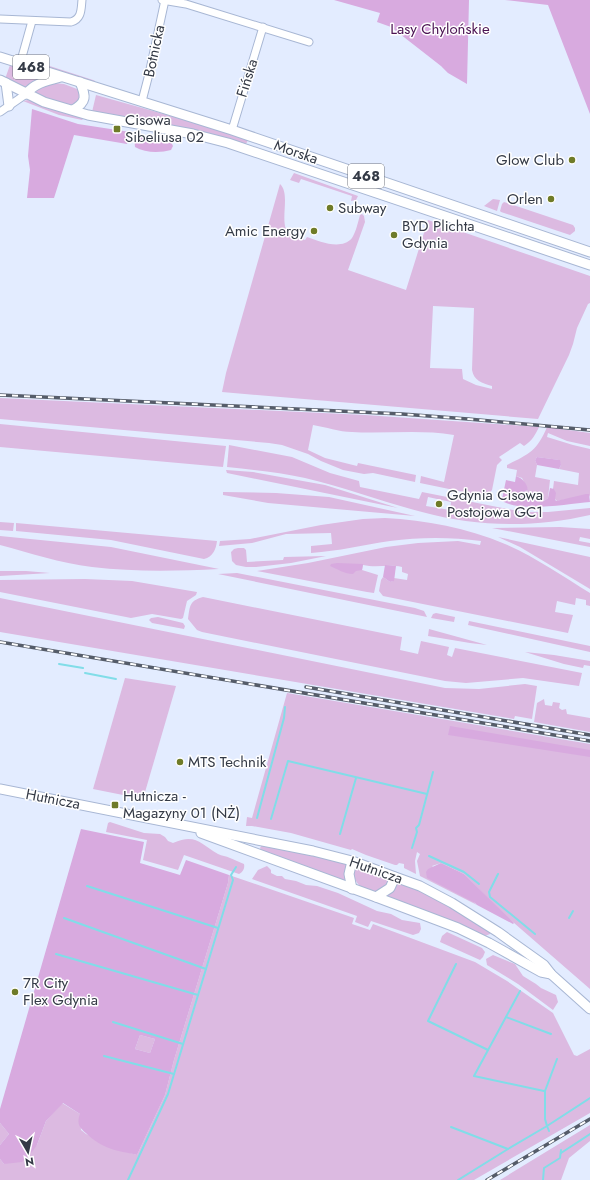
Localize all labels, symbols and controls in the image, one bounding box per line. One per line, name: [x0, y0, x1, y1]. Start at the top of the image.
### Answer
park label: Lasy Chylońskie: [390, 18, 490, 40]
street label: Botnicka: [138, 23, 170, 79]
road number: 468: [13, 55, 49, 79]
street label: Fińska: [231, 56, 263, 100]
place label: Cisowa Sibeliusa 02: [125, 109, 204, 148]
marker: Cisowa Sibeliusa 02: [112, 124, 122, 134]
street label: Morska: [271, 134, 321, 170]
place label: Glow Club: [496, 149, 564, 171]
marker: Glow Club: [567, 155, 577, 165]
road number: 468: [348, 164, 384, 188]
place label: Orlen: [507, 188, 543, 210]
marker: Orlen: [546, 194, 556, 204]
place label: Subway: [338, 197, 387, 219]
marker: Subway: [325, 203, 335, 213]
place label: BYD Plichta Gdynia: [402, 215, 474, 254]
place label: Amic Energy: [225, 220, 306, 242]
marker: Amic Energy: [309, 226, 319, 236]
marker: BYD Plichta Gdynia: [389, 230, 399, 240]
place label: Gdynia Cisowa Postojowa GC1: [447, 484, 543, 523]
marker: Gdynia Cisowa Postojowa GC1: [434, 499, 444, 509]
place label: MTS Technik: [188, 751, 267, 773]
marker: MTS Technik: [175, 757, 185, 767]
street label: Hutnicza: [24, 783, 82, 815]
place label: Hutnicza - Magazyny 01 (NŻ): [123, 785, 240, 824]
marker: Hutnicza - Magazyny 01 (NŻ): [110, 800, 120, 810]
street label: Hutnicza: [346, 851, 406, 889]
place label: 7R City Flex Gdynia: [23, 972, 98, 1011]
marker: 7R City Flex Gdynia: [10, 987, 20, 997]
north arrow: [8, 1132, 48, 1172]
text: N: [24, 1153, 35, 1170]

